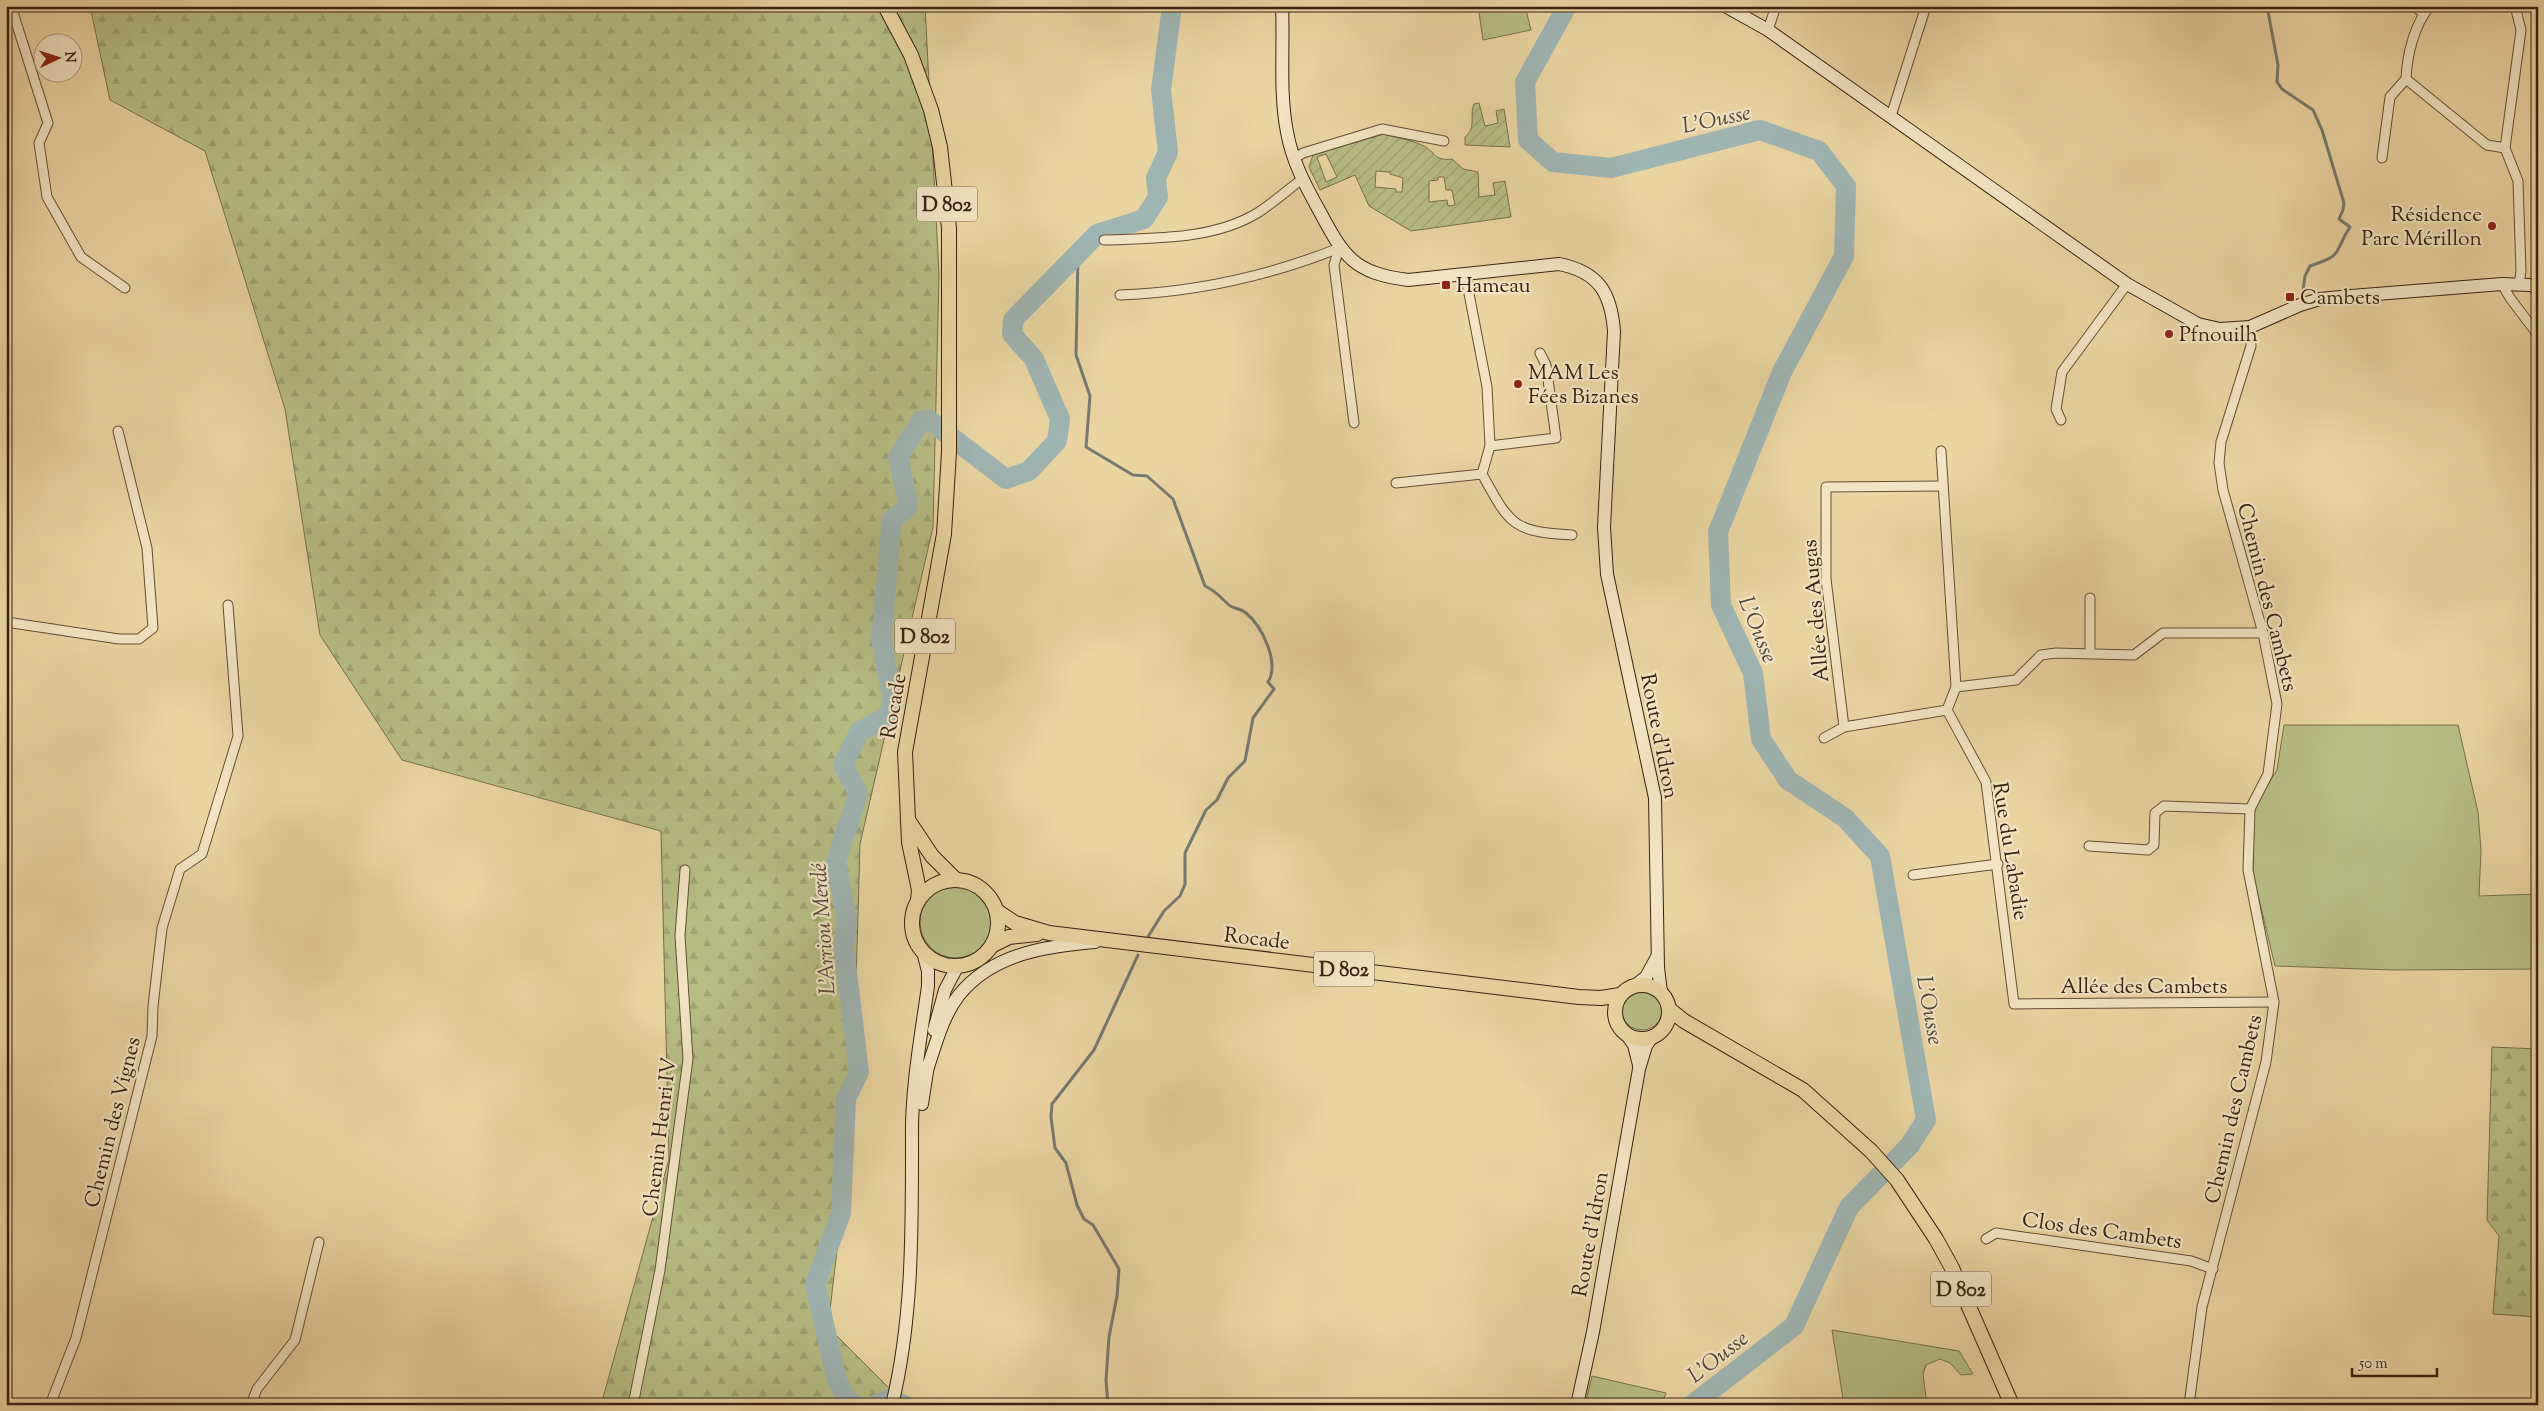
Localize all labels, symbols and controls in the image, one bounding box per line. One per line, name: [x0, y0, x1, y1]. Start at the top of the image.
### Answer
north arrow: [32, 32, 82, 82]
text: N: [59, 51, 79, 64]
water label: L'Ousse: [1679, 98, 1754, 144]
road number: D 802: [917, 186, 977, 222]
place label: Résidence Parc Mérillon: [2361, 201, 2482, 255]
marker: Résidence Parc Mérillon: [2486, 220, 2498, 232]
place label: Hameau: [1456, 272, 1531, 302]
marker: Hameau: [1440, 279, 1452, 291]
place label: Cambets: [2300, 284, 2380, 314]
marker: Cambets: [2284, 291, 2296, 303]
place label: Pfnouilh: [2179, 321, 2258, 351]
marker: Pfnouilh: [2163, 328, 2175, 340]
place label: MAM Les Fées Bizanes: [1528, 359, 1639, 413]
marker: MAM Les Fées Bizanes: [1512, 378, 1524, 390]
street label: Chemin des Cambets: [2228, 500, 2304, 695]
street label: Allée des Augas: [1796, 538, 1838, 684]
water label: L'Ousse: [1728, 592, 1784, 669]
road number: D 802: [895, 618, 955, 654]
street label: Rocade: [874, 671, 915, 742]
street label: Route d'Idron: [1631, 671, 1685, 802]
street label: Rue du Labadie: [1983, 780, 2035, 923]
water label: L'Arriou Merdé: [804, 861, 846, 996]
street label: Rocade: [1222, 921, 1291, 959]
road number: D 802: [1314, 952, 1374, 986]
water label: L'Ousse: [1906, 973, 1950, 1048]
street label: Allée des Cambets: [2061, 973, 2227, 1003]
street label: Chemin des Cambets: [2199, 1012, 2271, 1207]
street label: Chemin des Vignes: [78, 1034, 150, 1211]
street label: Chemin Henri IV: [636, 1056, 686, 1218]
street label: Route d'Idron: [1566, 1169, 1618, 1299]
street label: Clos des Cambets: [2020, 1206, 2184, 1258]
road number: D 802: [1931, 1272, 1991, 1306]
water label: L'Ousse: [1682, 1324, 1756, 1392]
scale bar: [2352, 1346, 2436, 1378]
text: 50 m: [2358, 1354, 2388, 1375]

